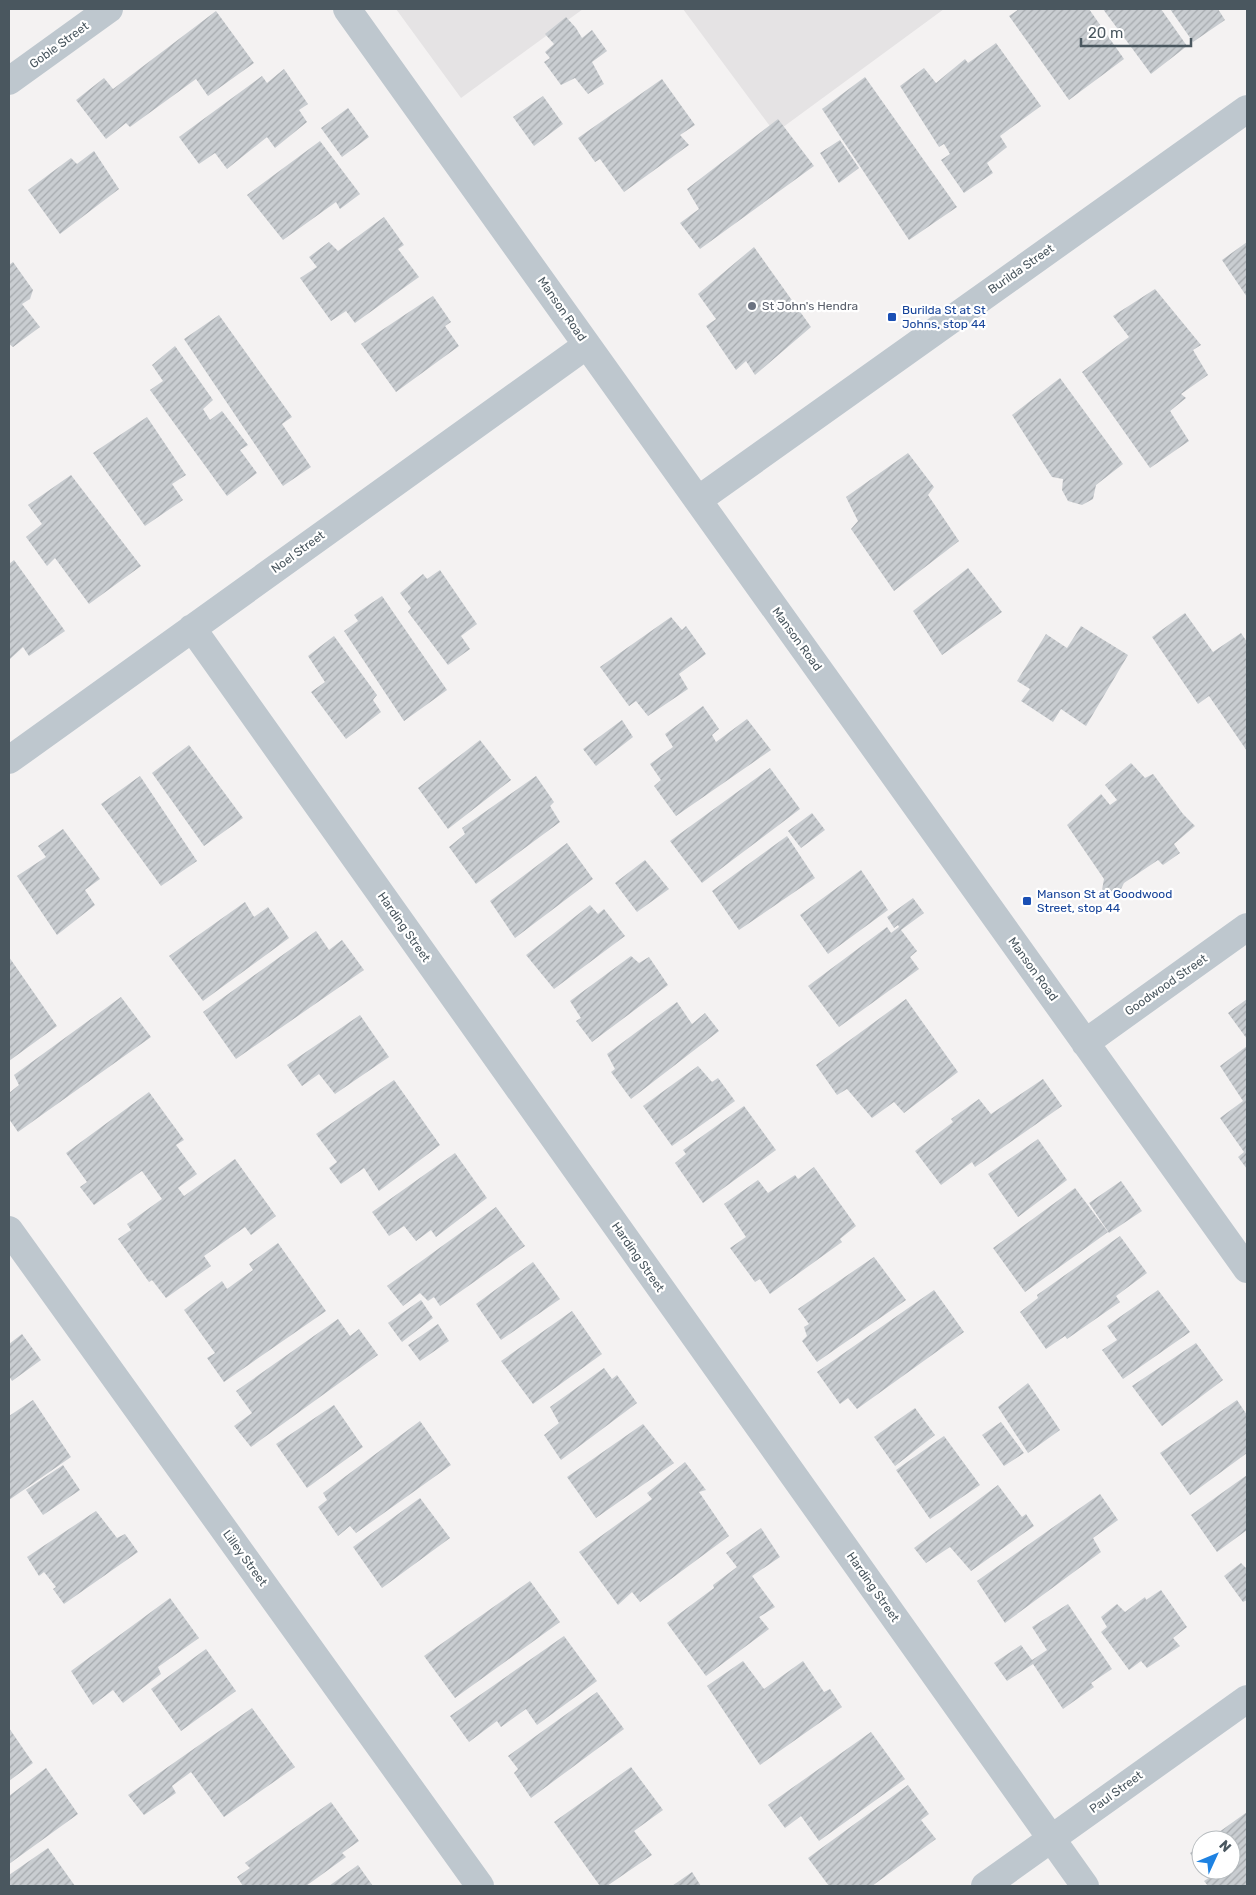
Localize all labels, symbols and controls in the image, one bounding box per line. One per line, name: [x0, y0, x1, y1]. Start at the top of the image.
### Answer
scale bar: [1081, 15, 1191, 47]
street label: Goble Street: [27, 19, 91, 71]
text: 20 m: [1088, 24, 1123, 42]
street label: Burilda Street: [985, 241, 1057, 297]
street label: Manson Road: [535, 274, 589, 344]
place label: St John's Hendra: [762, 299, 858, 313]
marker: St John's Hendra: [746, 300, 758, 312]
place label: Burilda St at St Johns, stop 44: [902, 303, 986, 331]
marker: Burilda St at St Johns, stop 44: [886, 311, 898, 323]
street label: Noel Street: [269, 528, 328, 576]
street label: Manson Road: [769, 605, 825, 673]
place label: Manson St at Goodwood Street, stop 44: [1037, 887, 1172, 915]
street label: Harding Street: [375, 890, 433, 965]
marker: Manson St at Goodwood Street, stop 44: [1021, 895, 1033, 907]
street label: Manson Road: [1005, 935, 1061, 1003]
street label: Goodwood Street: [1122, 951, 1210, 1019]
street label: Harding Street: [609, 1220, 667, 1295]
street label: Lilley Street: [220, 1527, 270, 1589]
street label: Harding Street: [844, 1550, 902, 1625]
street label: Paul Street: [1087, 1768, 1145, 1816]
north arrow: [1191, 1830, 1241, 1880]
text: N: [1215, 1837, 1235, 1856]

